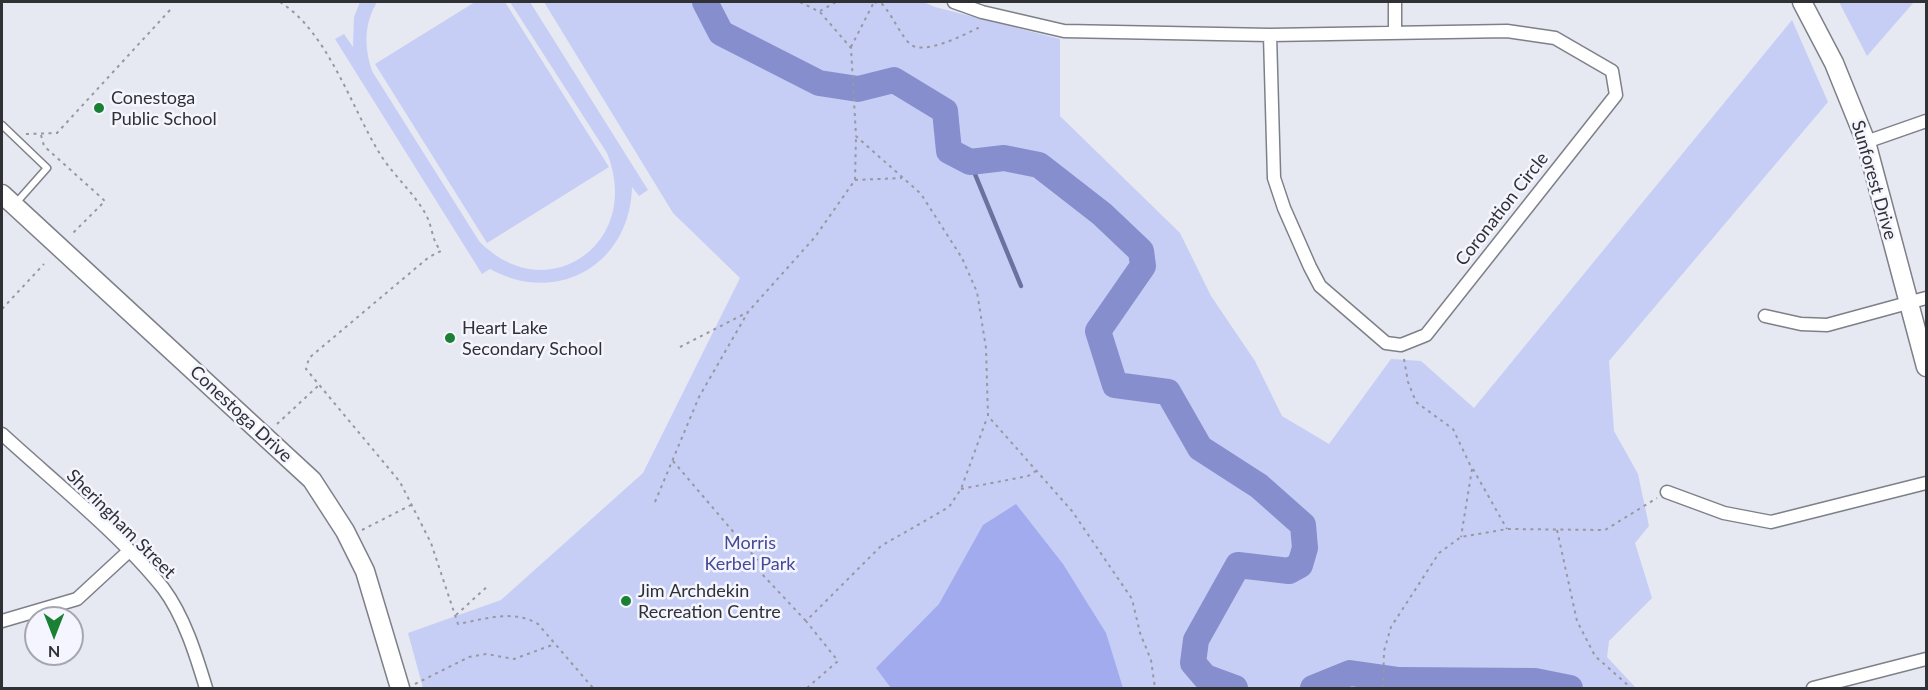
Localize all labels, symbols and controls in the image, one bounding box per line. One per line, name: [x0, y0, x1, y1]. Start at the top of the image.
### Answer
place label: Conestoga Public School: [111, 87, 217, 130]
marker: Conestoga Public School: [92, 101, 106, 115]
street label: Sunforest Drive: [1847, 118, 1901, 242]
street label: Coronation Circle: [1451, 148, 1553, 270]
place label: Heart Lake Secondary School: [462, 317, 602, 360]
marker: Heart Lake Secondary School: [443, 331, 457, 345]
street label: Conestoga Drive: [185, 361, 297, 467]
street label: Sheringham Street: [62, 465, 180, 583]
park label: Morris Kerbel Park: [705, 532, 795, 574]
place label: Jim Archdekin Recreation Centre: [638, 580, 781, 622]
marker: Jim Archdekin Recreation Centre: [619, 594, 633, 608]
north arrow: [24, 606, 84, 666]
text: N: [48, 643, 60, 662]

